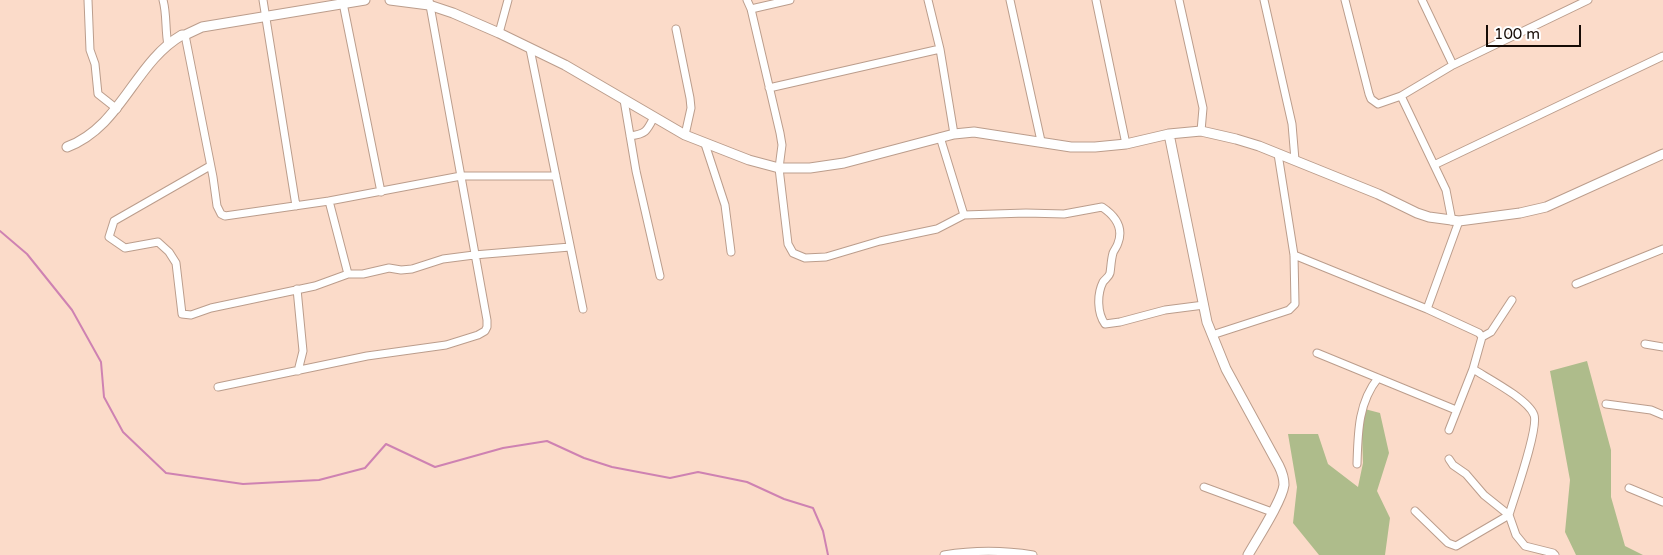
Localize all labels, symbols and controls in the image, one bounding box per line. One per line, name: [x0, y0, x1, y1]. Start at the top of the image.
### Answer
scale bar: [1488, 15, 1583, 47]
text: 100 m: [1494, 25, 1540, 43]

